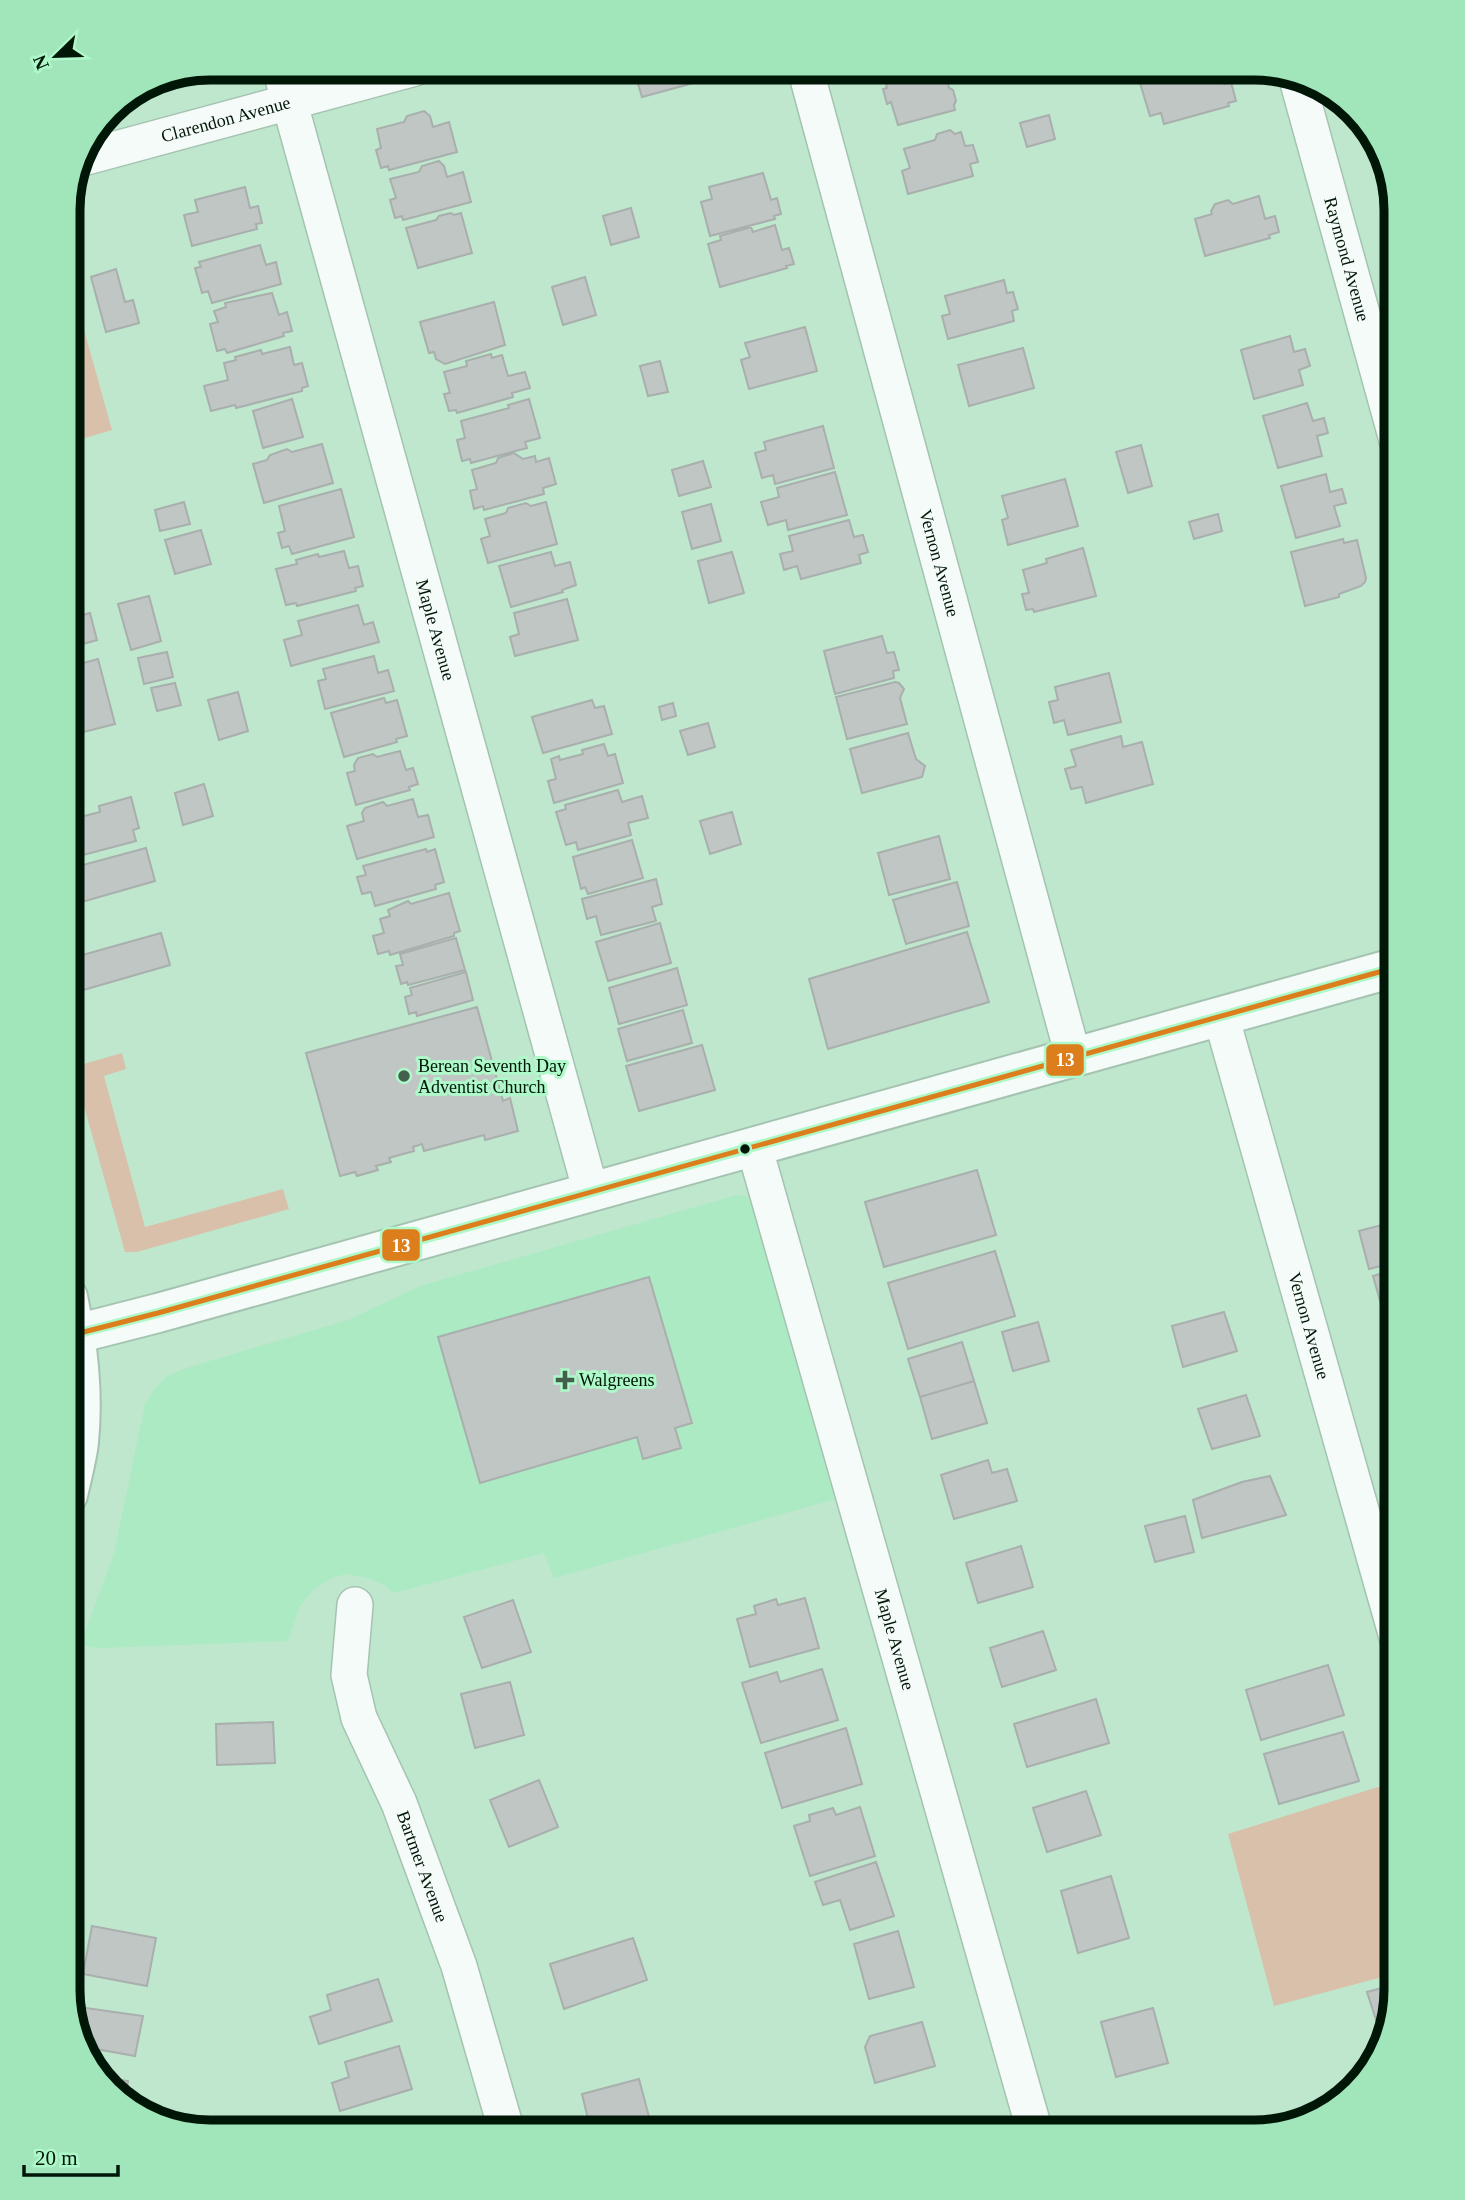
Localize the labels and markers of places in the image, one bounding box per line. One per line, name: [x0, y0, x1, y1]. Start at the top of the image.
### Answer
place label: Berean Seventh Day Adventist Church: [418, 1056, 566, 1097]
marker: Berean Seventh Day Adventist Church: [396, 1068, 412, 1084]
unlabelled marker: [738, 1142, 752, 1156]
place label: Walgreens: [579, 1370, 655, 1390]
marker: Walgreens: [557, 1372, 573, 1388]

